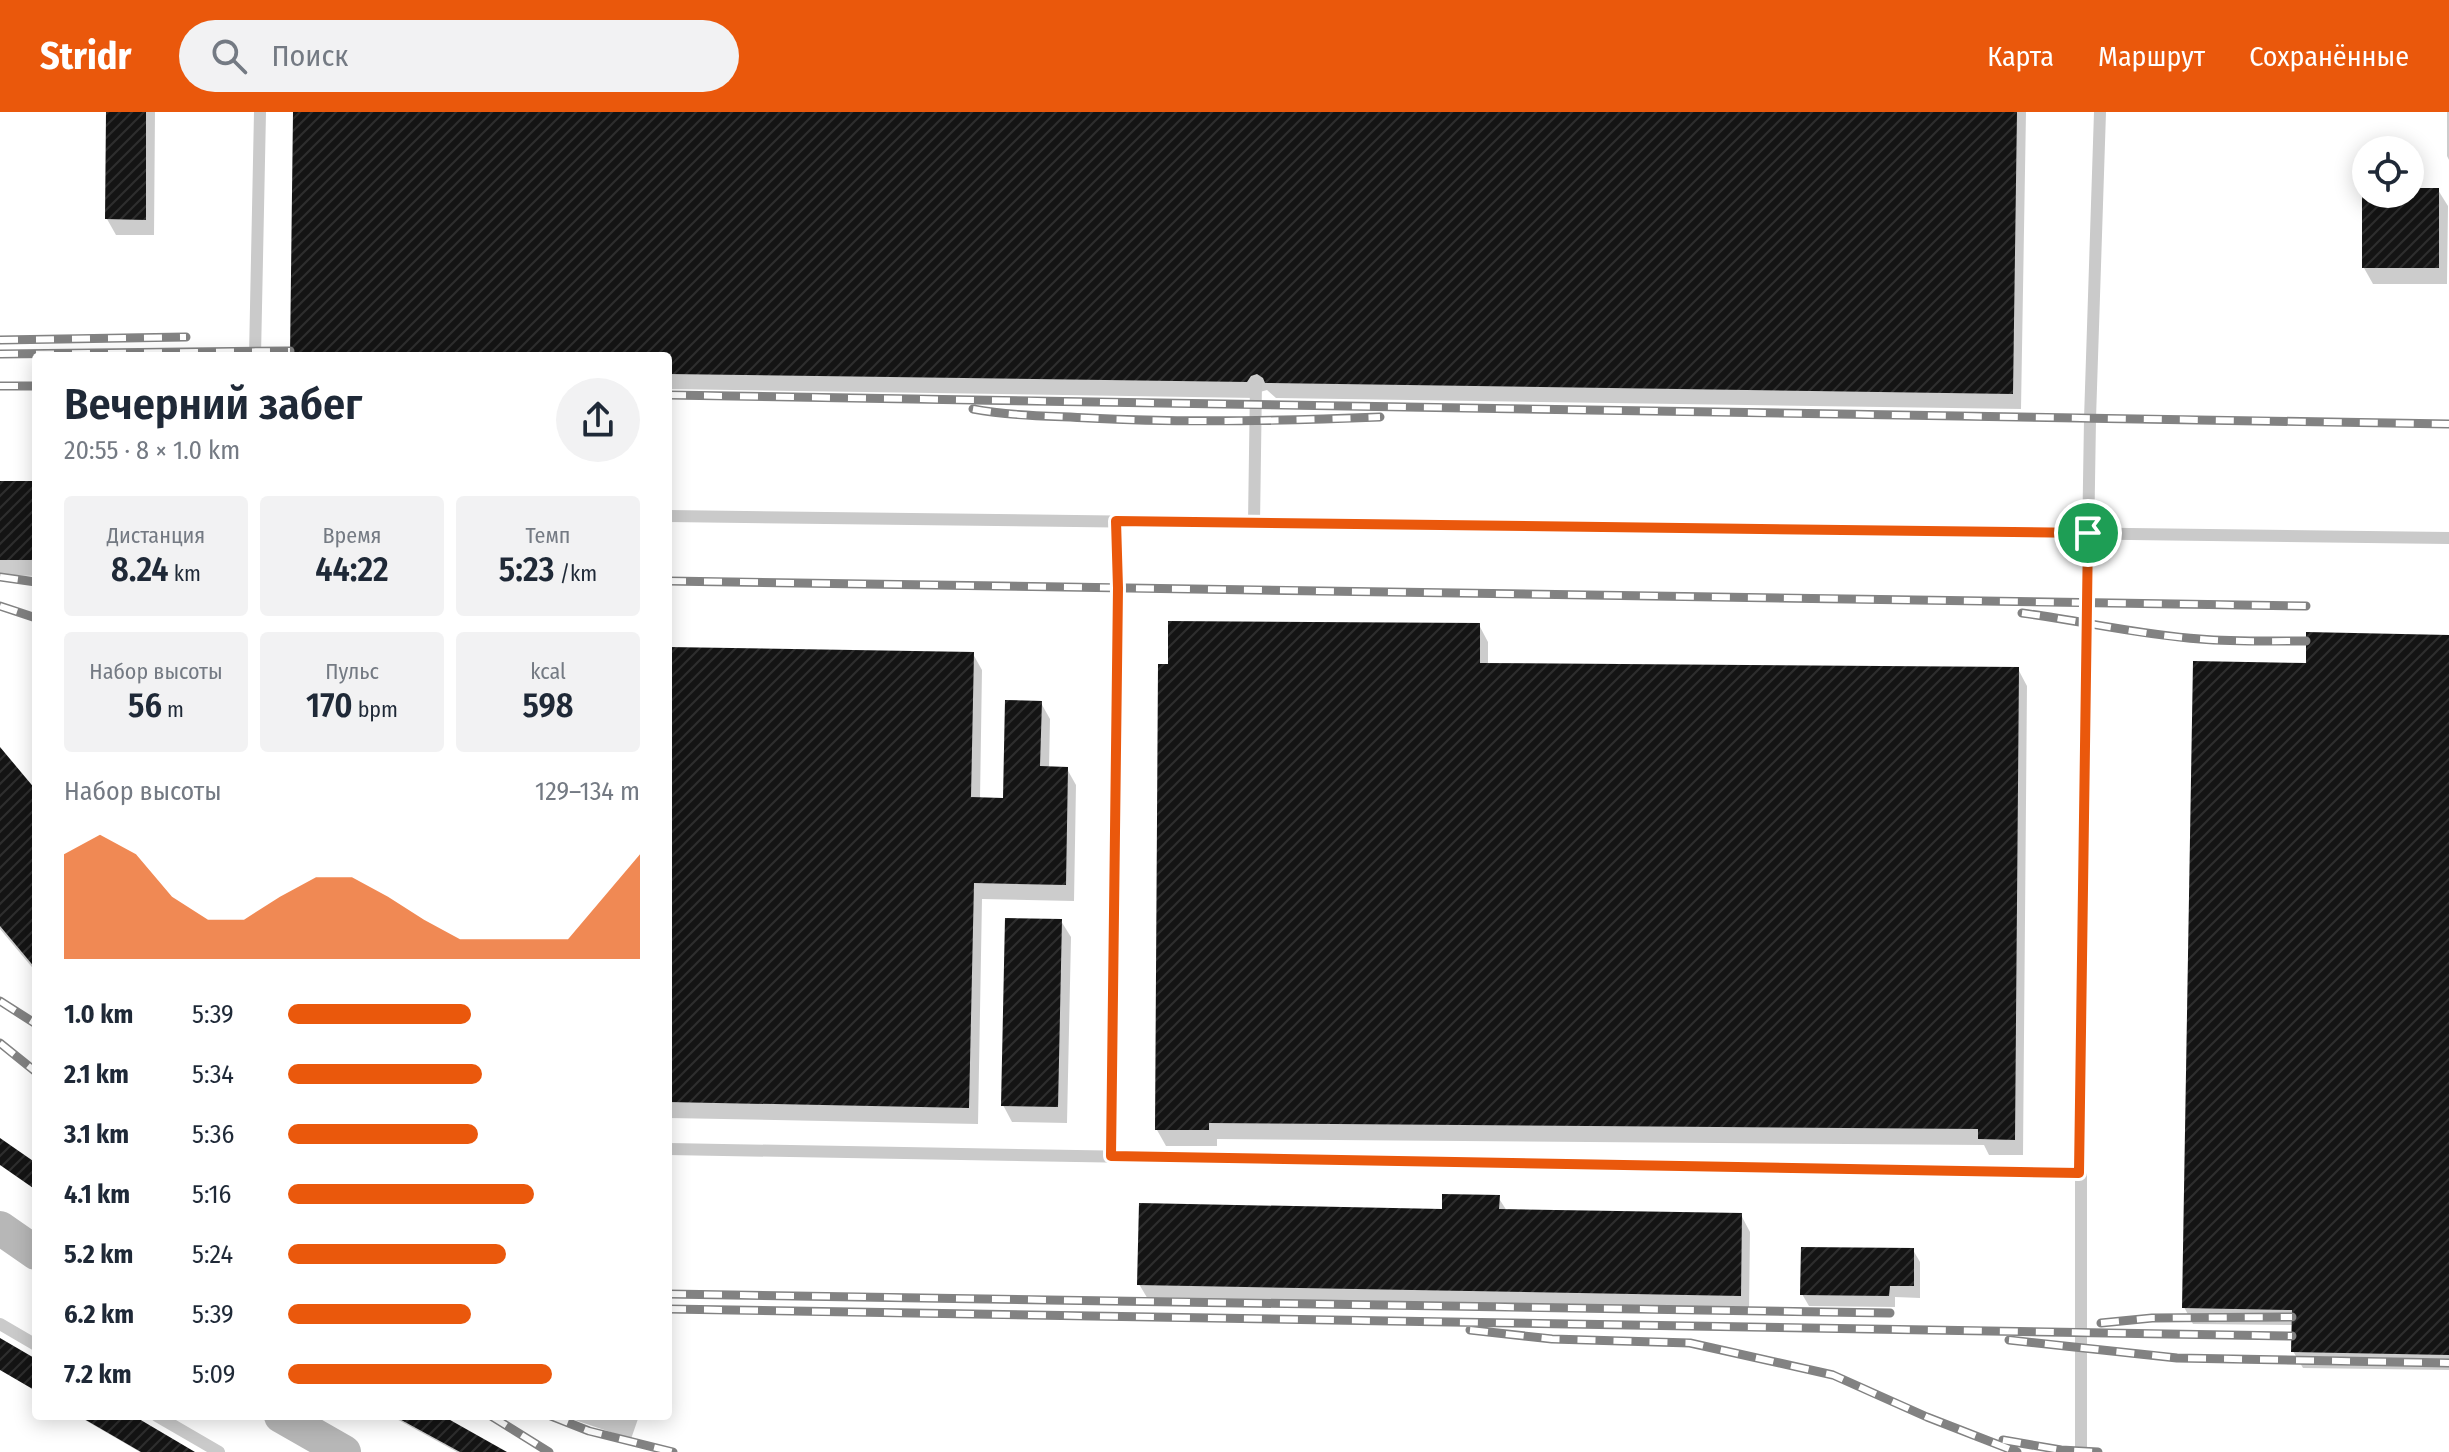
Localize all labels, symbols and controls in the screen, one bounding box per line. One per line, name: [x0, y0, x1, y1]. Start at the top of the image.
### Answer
search box: [179, 20, 739, 92]
text: Stridr: [40, 33, 131, 79]
icon: search: [207, 34, 251, 78]
text: Поиск: [271, 38, 348, 74]
text: Карта: [1987, 40, 2054, 73]
text: Маршрут: [2098, 40, 2205, 73]
text: Сохранённые: [2249, 40, 2409, 73]
map controls: [2352, 136, 2424, 208]
button: locate: [2352, 136, 2424, 208]
text: Вечерний забег: [64, 378, 362, 431]
button: share: [556, 378, 640, 462]
text: 20:55 · 8 × 1.0 km: [64, 435, 240, 466]
pin: [2054, 499, 2122, 567]
icon: arrive: [2066, 511, 2110, 555]
text: Дистанция: [107, 522, 205, 549]
text: Время: [323, 522, 381, 549]
text: Темп: [526, 522, 570, 549]
text: 8.24: [111, 549, 169, 590]
text: 44:22: [315, 549, 389, 590]
text: 5:23: [499, 549, 554, 590]
text: km: [169, 560, 201, 587]
text: /km: [554, 560, 597, 587]
text: Набор высоты: [89, 658, 223, 685]
text: Пульс: [325, 658, 379, 685]
text: kcal: [530, 658, 566, 685]
text: 56: [128, 685, 162, 726]
text: 170: [306, 685, 352, 726]
text: 598: [523, 685, 573, 726]
text: m: [162, 696, 184, 723]
text: bpm: [352, 696, 398, 723]
text: Набор высоты: [64, 776, 222, 807]
text: 129–134 m: [535, 776, 640, 807]
text: 1.0 km: [64, 999, 133, 1030]
text: 5:39: [192, 999, 234, 1030]
text: 2.1 km: [64, 1059, 129, 1090]
text: 5:34: [192, 1059, 234, 1090]
text: 3.1 km: [64, 1119, 129, 1150]
text: 5:36: [192, 1119, 234, 1150]
text: 4.1 km: [64, 1179, 130, 1210]
text: 5:16: [192, 1179, 231, 1210]
text: 5.2 km: [64, 1239, 133, 1270]
text: 5:24: [192, 1239, 233, 1270]
text: 6.2 km: [64, 1299, 134, 1330]
text: 5:39: [192, 1299, 234, 1330]
text: 7.2 km: [64, 1359, 132, 1390]
text: 5:09: [192, 1359, 235, 1390]

